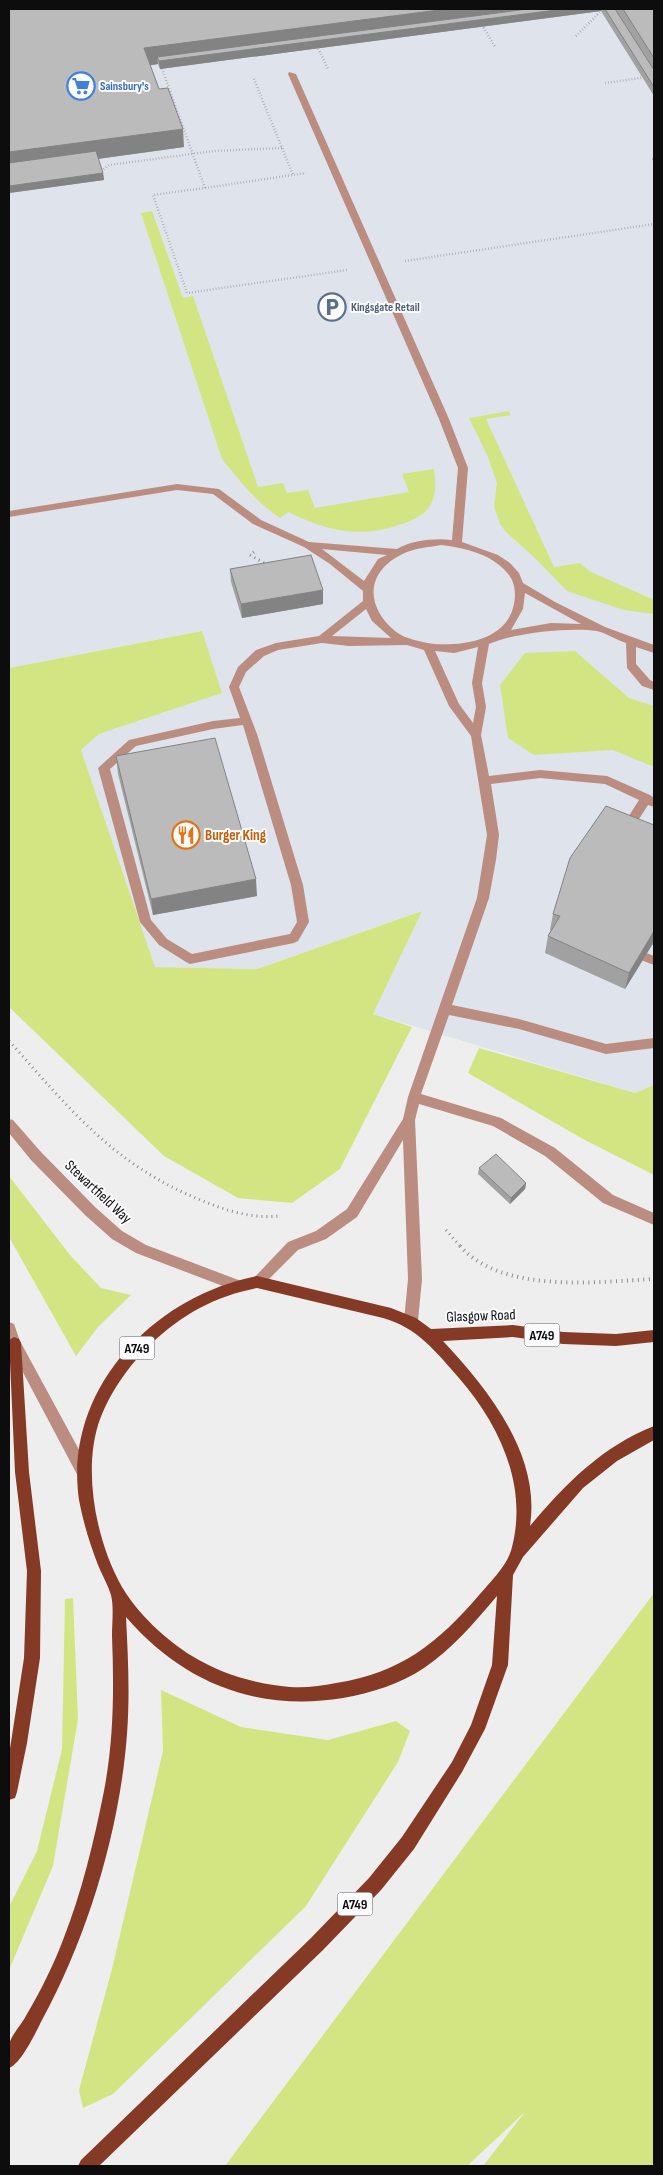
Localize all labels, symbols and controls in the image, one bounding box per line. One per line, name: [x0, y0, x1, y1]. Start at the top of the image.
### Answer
supermarket icon: Sainsbury's: [66, 71, 96, 101]
place label: Sainsbury's: [100, 79, 149, 94]
parking icon: Kingsgate Retail: [317, 292, 347, 322]
place label: Kingsgate Retail: [351, 300, 420, 315]
restaurant icon: Burger King: [171, 820, 201, 850]
place label: Burger King: [205, 826, 267, 845]
street label: Stewartfield Way: [61, 1156, 136, 1228]
street label: Glasgow Road: [446, 1305, 516, 1327]
road number: A749: [524, 1324, 560, 1346]
road number: A749: [120, 1336, 154, 1360]
road number: A749: [338, 1892, 372, 1916]

